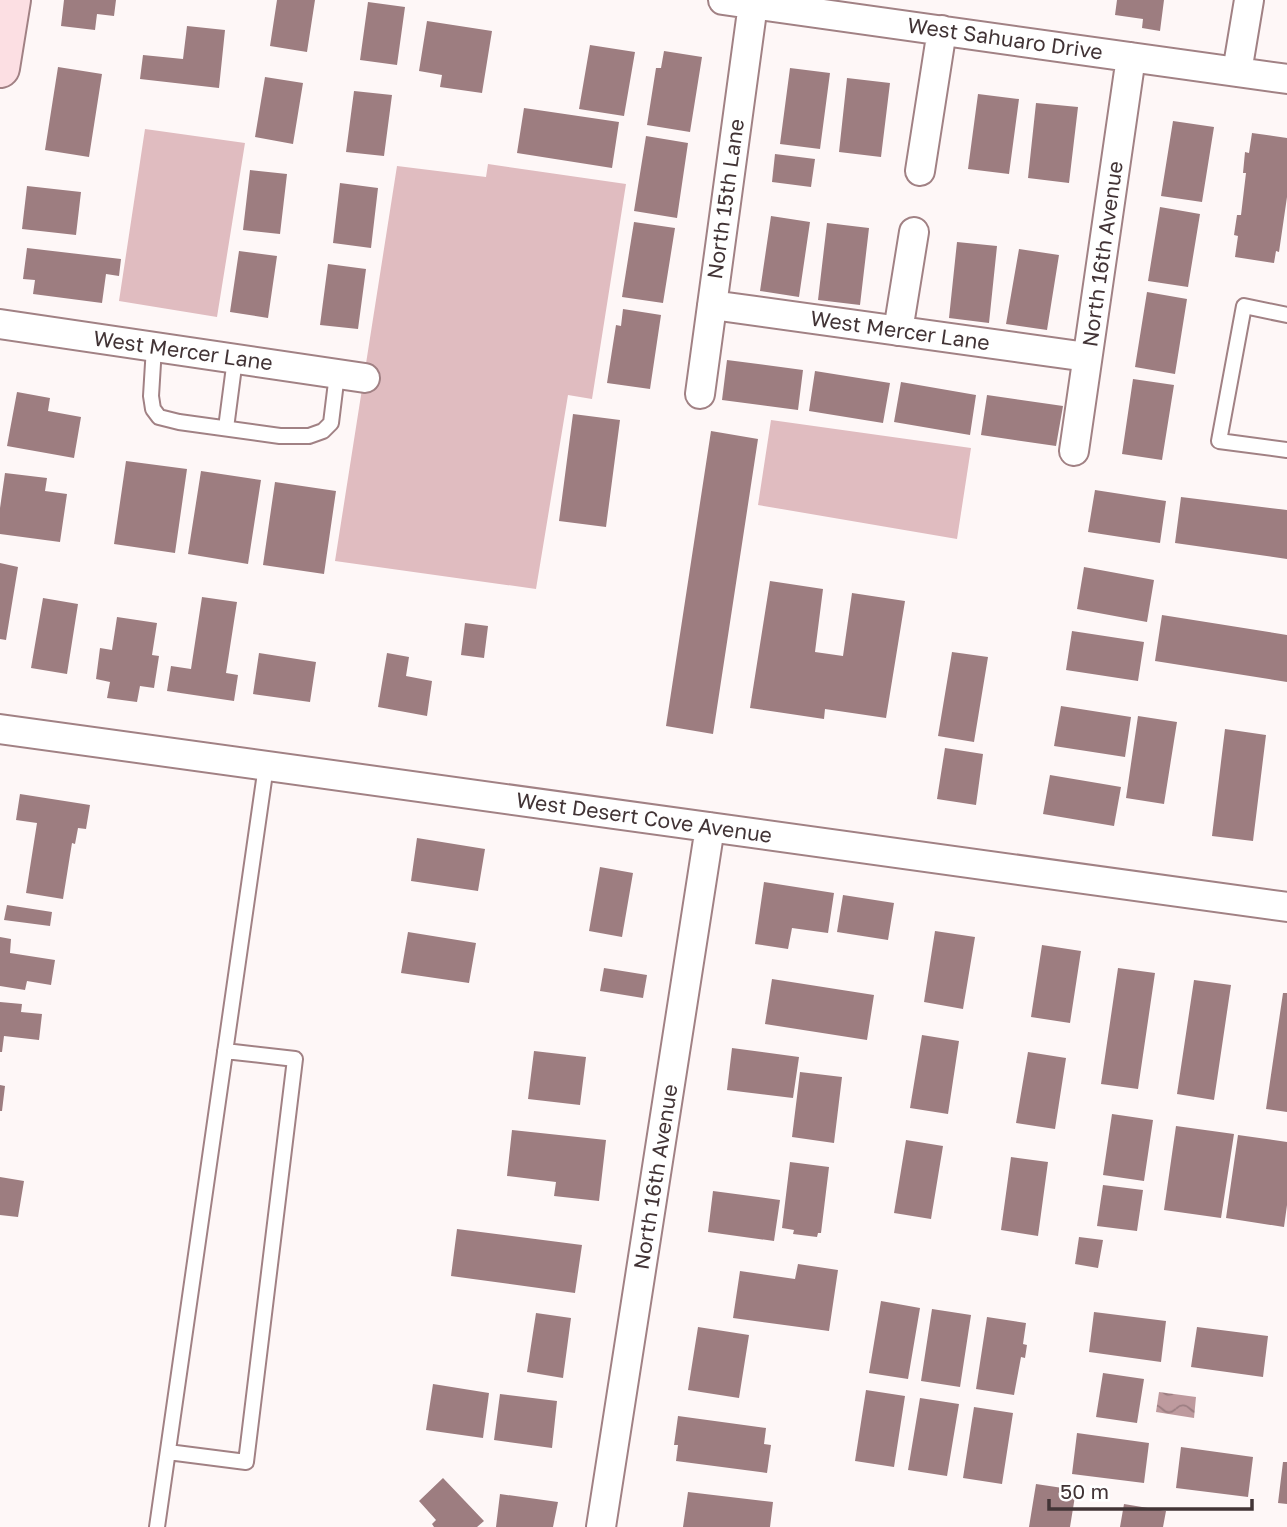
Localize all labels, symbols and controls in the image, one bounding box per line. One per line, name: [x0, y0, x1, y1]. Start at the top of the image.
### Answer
street label: West Sahuaro Drive: [906, 11, 1104, 65]
street label: North 15th Lane: [701, 117, 749, 281]
street label: North 16th Avenue: [1076, 159, 1128, 348]
street label: West Mercer Lane: [809, 305, 991, 355]
street label: West Mercer Lane: [92, 325, 274, 375]
street label: West Desert Cove Avenue: [515, 786, 774, 848]
street label: North 16th Avenue: [628, 1082, 683, 1271]
scale bar: [1049, 1468, 1252, 1512]
text: 50 m: [1060, 1478, 1109, 1504]

